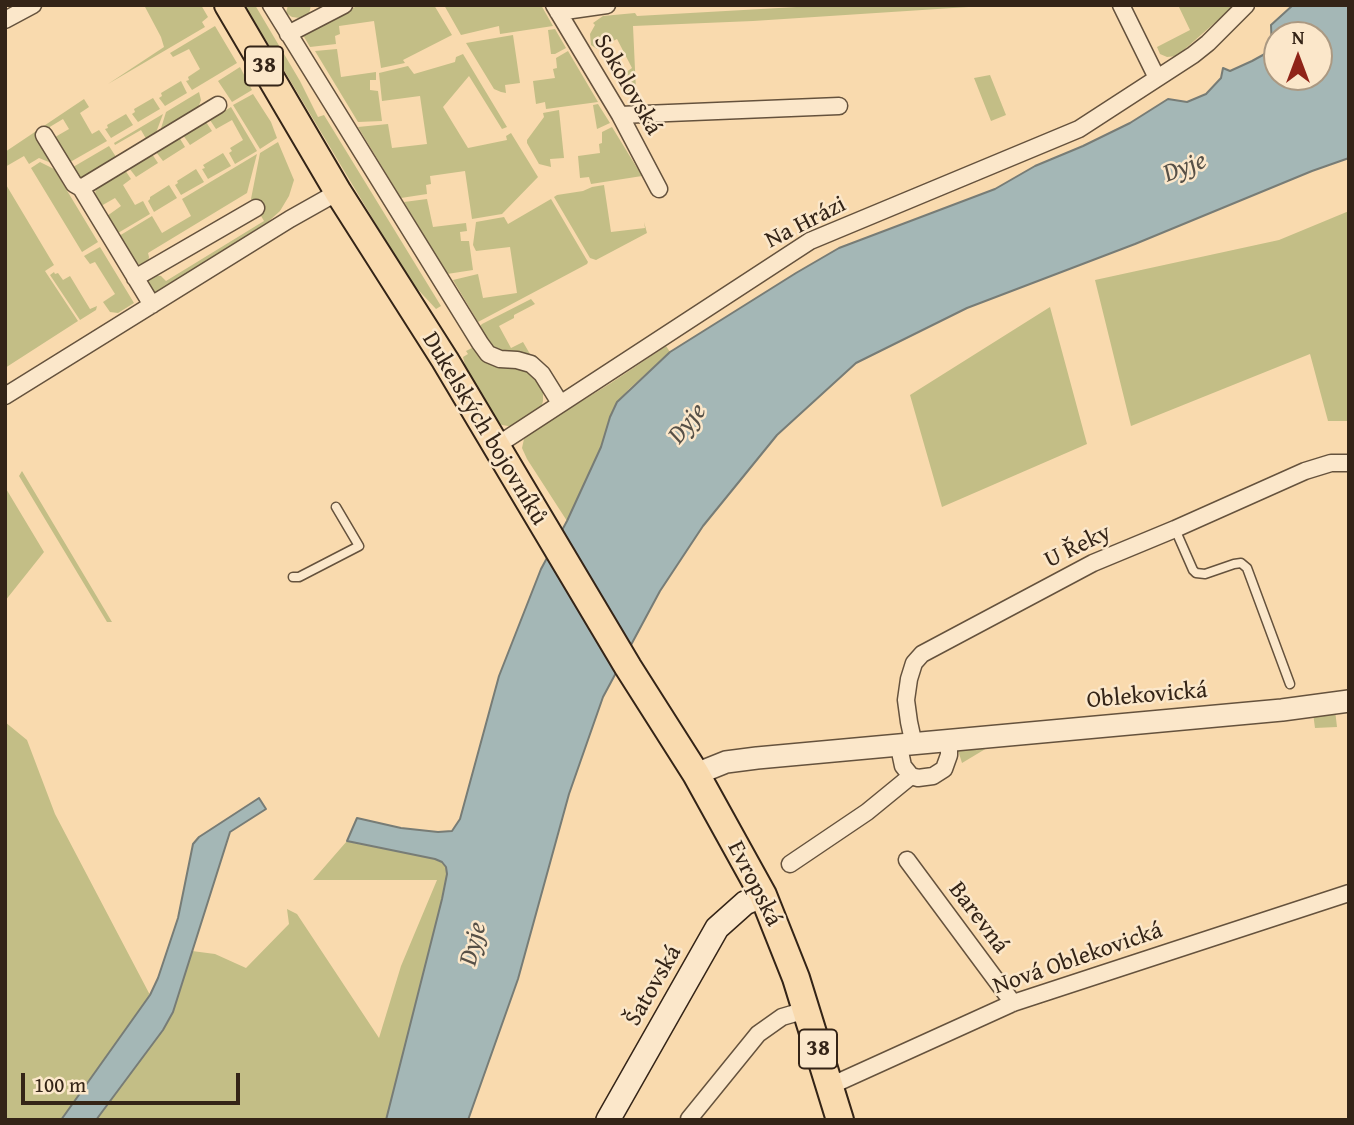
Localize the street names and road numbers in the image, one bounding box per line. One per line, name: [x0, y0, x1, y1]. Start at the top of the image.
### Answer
street label: Sokolovská: [587, 30, 667, 140]
road number: 38: [245, 46, 283, 86]
street label: Na Hrázi: [761, 190, 851, 256]
street label: Dukelských bojovníků: [415, 327, 553, 531]
street label: U Řeky: [1040, 519, 1116, 575]
street label: Oblekovická: [1085, 676, 1209, 716]
street label: Evropská: [720, 837, 788, 931]
street label: Barevná: [942, 876, 1014, 960]
street label: Nová Oblekovická: [990, 917, 1166, 1001]
street label: Šatovská: [619, 941, 689, 1031]
road number: 38: [799, 1030, 837, 1068]

